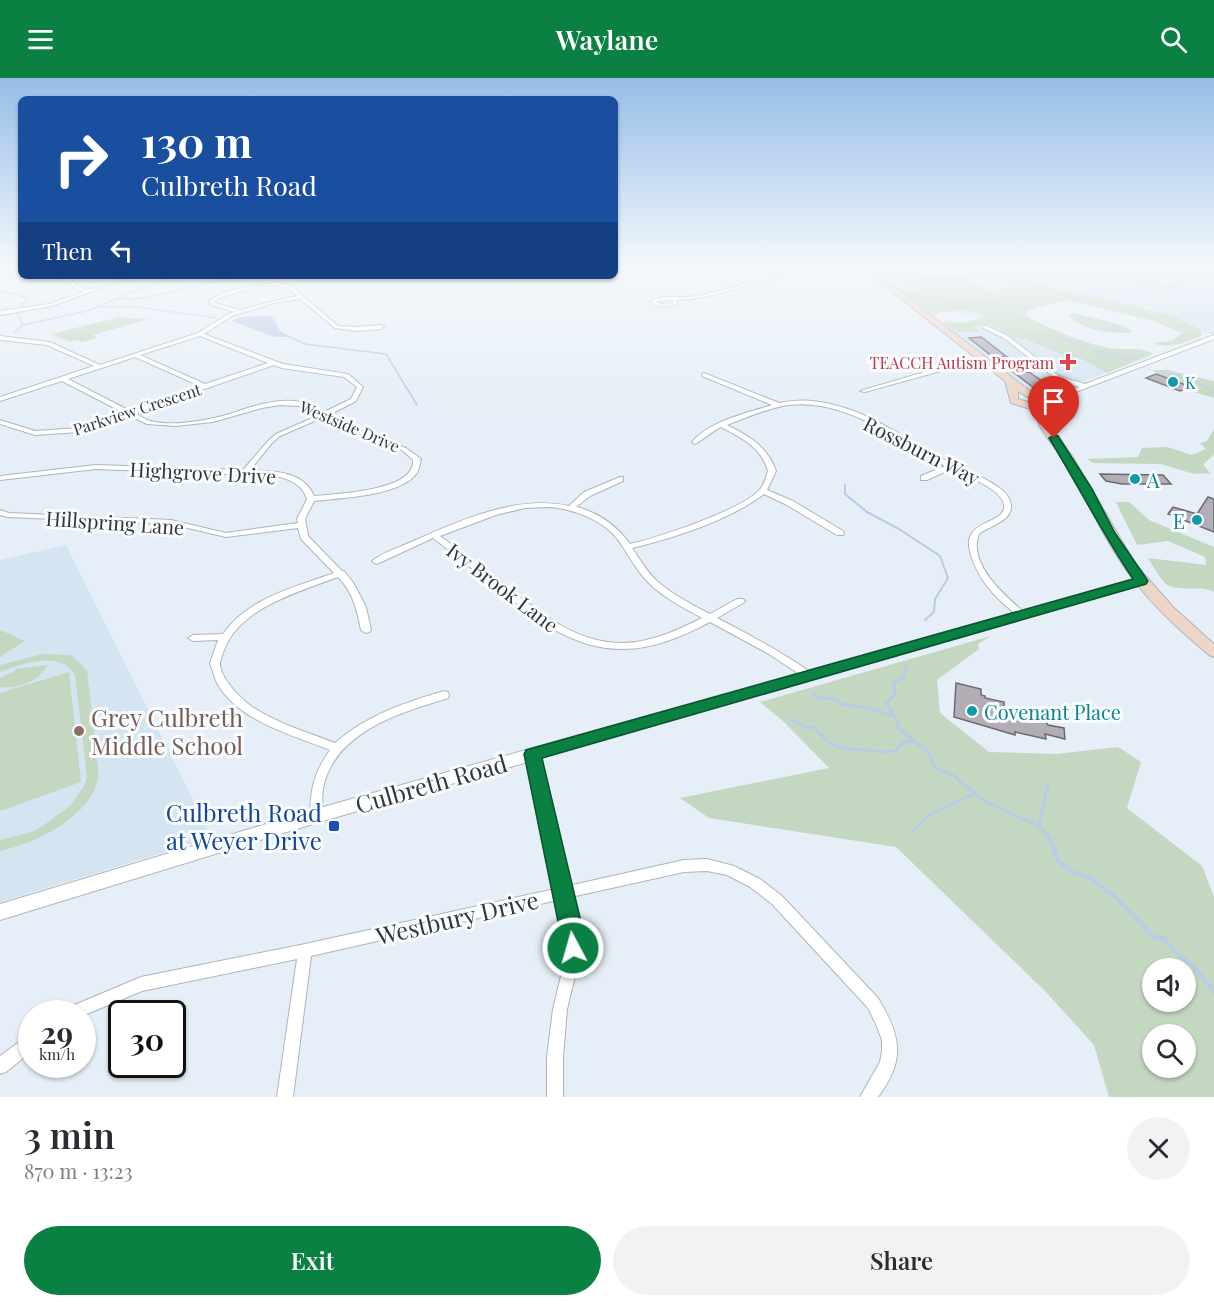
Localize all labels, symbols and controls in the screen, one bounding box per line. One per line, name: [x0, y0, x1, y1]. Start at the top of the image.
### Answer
text: Waylane: [556, 21, 658, 57]
icon: menu: [24, 23, 57, 56]
icon: search: [1157, 23, 1190, 56]
text: 130 m: [141, 113, 252, 169]
icon: right: [42, 120, 120, 198]
text: Culbreth Road: [141, 167, 317, 203]
icon: left: [105, 234, 138, 267]
text: Then: [42, 236, 93, 266]
place label: TEACCH Autism Program: [870, 352, 1054, 373]
marker: TEACCH Autism Program: [1059, 353, 1077, 371]
place label: K: [1185, 372, 1196, 393]
marker: K: [1166, 375, 1180, 389]
pin: [1028, 376, 1079, 438]
street label: Parkview Crescent: [70, 378, 204, 440]
icon: arrive: [1037, 385, 1070, 418]
street label: Westside Drive: [296, 395, 403, 457]
street label: Rossburn Way: [859, 409, 985, 491]
street label: Highgrove Drive: [129, 455, 277, 489]
place label: A: [1146, 466, 1160, 493]
marker: A: [1128, 472, 1142, 486]
street label: Hillspring Lane: [45, 504, 185, 540]
place label: E: [1173, 507, 1185, 534]
marker: E: [1190, 513, 1204, 527]
street label: Ivy Brook Lane: [442, 536, 564, 638]
place label: Covenant Place: [984, 698, 1121, 725]
place label: Grey Culbreth Middle School: [91, 701, 243, 761]
marker: Covenant Place: [965, 704, 979, 718]
marker: Grey Culbreth Middle School: [72, 724, 86, 738]
street label: Culbreth Road: [351, 746, 511, 820]
place label: Culbreth Road at Weyer Drive: [166, 796, 322, 856]
marker: Culbreth Road at Weyer Drive: [327, 819, 341, 833]
street label: Westbury Drive: [372, 883, 541, 951]
position arrow: [541, 916, 605, 980]
map controls: [1142, 958, 1196, 1078]
button: sound: [1142, 958, 1196, 1012]
speed limit sign: 30: [108, 1000, 186, 1078]
text: 29: [41, 1012, 73, 1052]
button: search: [1142, 1024, 1196, 1078]
text: km/h: [39, 1044, 75, 1064]
text: 3 min: [24, 1110, 115, 1158]
button: close: [1127, 1117, 1190, 1180]
text: 870 m · 13:23: [24, 1157, 133, 1184]
button: Exit: [24, 1226, 601, 1295]
button: Share: [613, 1226, 1190, 1295]

